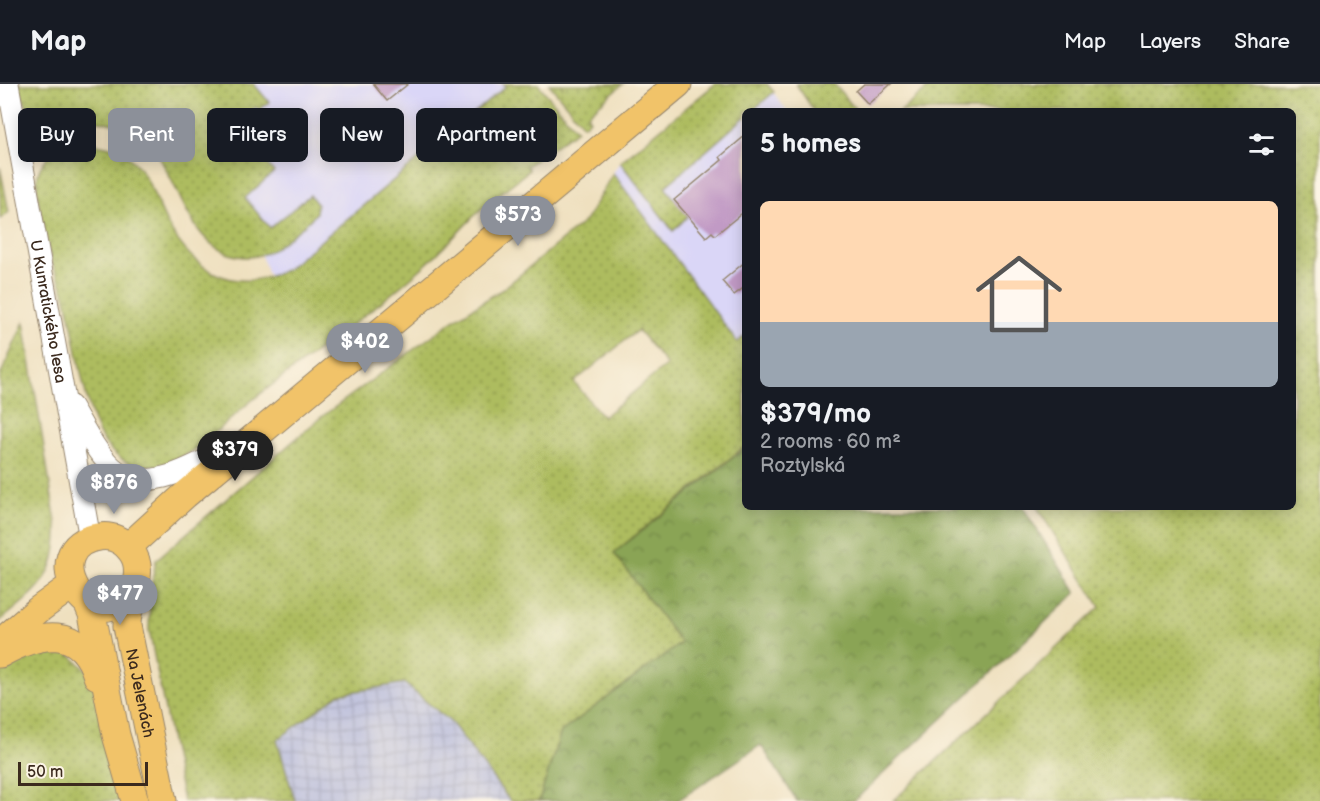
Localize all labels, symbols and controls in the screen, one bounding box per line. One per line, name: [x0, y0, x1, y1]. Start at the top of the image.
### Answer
text: Map: [30, 25, 86, 58]
text: Map: [1064, 29, 1106, 54]
text: Layers: [1139, 29, 1201, 54]
text: Share: [1234, 29, 1290, 54]
chip: Buy: [18, 108, 96, 162]
chip: Rent: [108, 108, 195, 162]
chip: Filters: [207, 108, 308, 162]
chip: New: [320, 108, 404, 162]
chip: Apartment: [416, 108, 557, 162]
icon: filters: [1245, 128, 1278, 161]
text: 5 homes: [760, 129, 861, 160]
pin: $573: [482, 196, 554, 247]
text: $573: [494, 203, 542, 227]
street label: U Kunratického lesa: [25, 238, 70, 385]
icon: home: [965, 240, 1073, 348]
pin: $402: [329, 323, 401, 374]
text: $402: [340, 330, 390, 354]
text: $379/mo: [760, 399, 871, 430]
text: 2 rooms · 60 m²: [760, 430, 901, 454]
pin: $379: [199, 431, 271, 482]
text: $379: [211, 438, 259, 462]
text: Roztylská: [760, 454, 845, 478]
pin: $876: [78, 464, 150, 515]
text: $876: [90, 471, 138, 495]
pin: $477: [84, 575, 156, 626]
text: $477: [96, 582, 144, 606]
street label: Na Jelenách: [121, 647, 158, 740]
scale bar: [18, 759, 148, 786]
text: 50 m: [27, 763, 63, 782]

